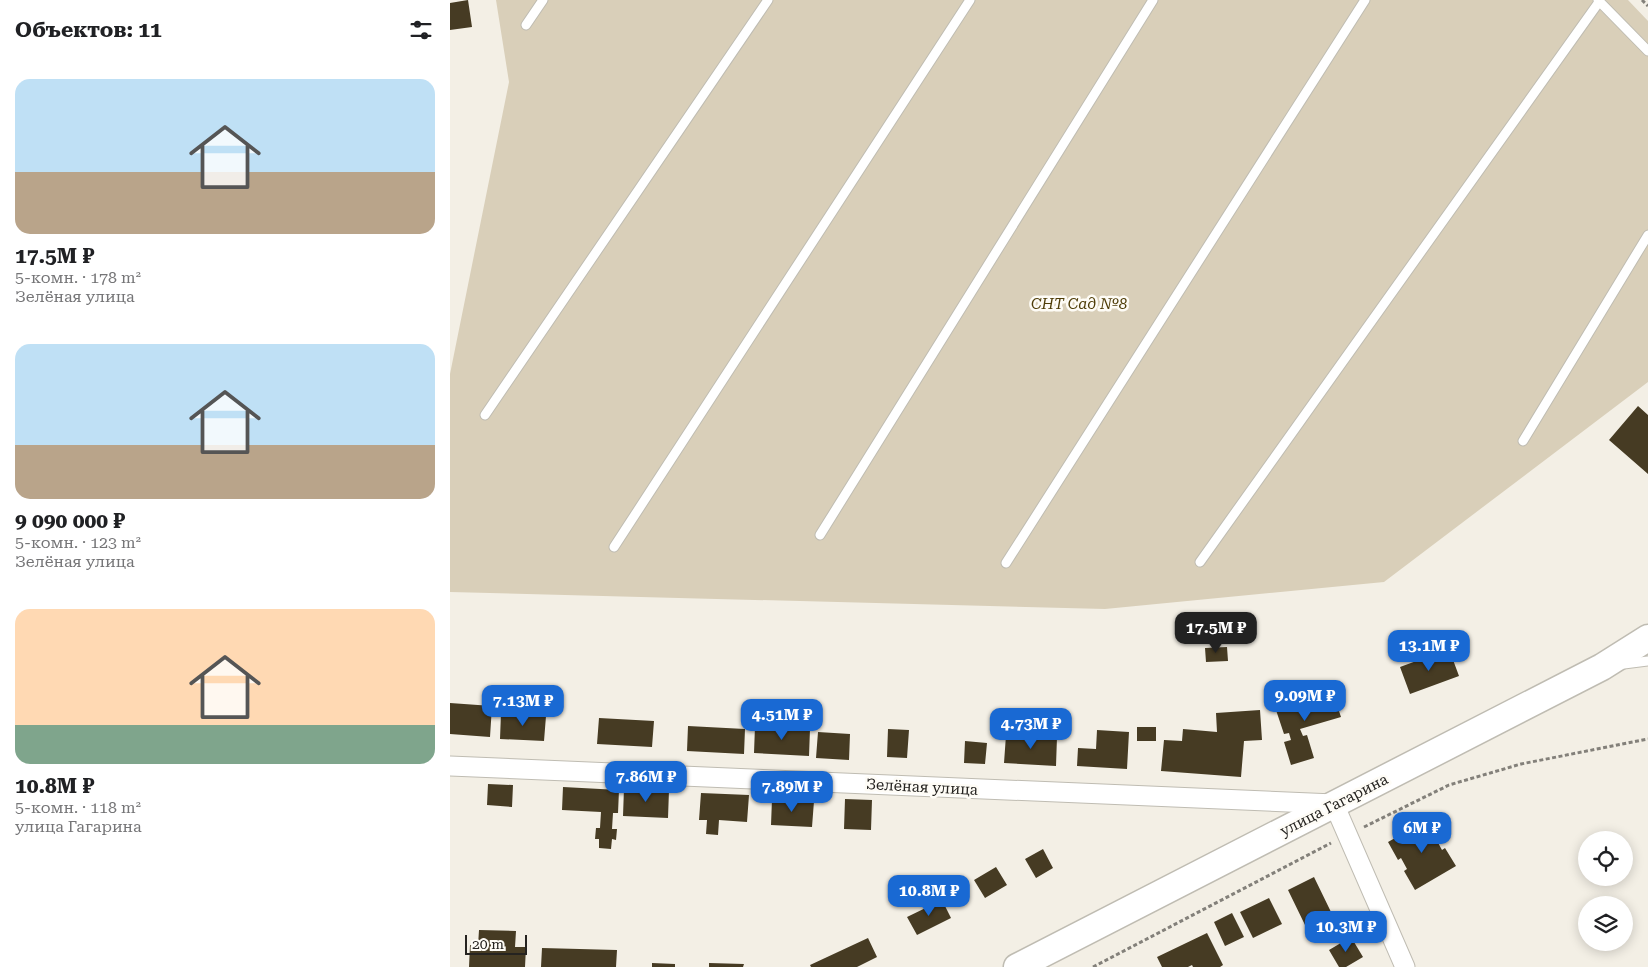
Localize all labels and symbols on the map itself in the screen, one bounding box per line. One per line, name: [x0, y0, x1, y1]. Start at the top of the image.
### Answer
park label: СНТ Сад №8: [1031, 295, 1127, 313]
pin: 17.5M ₽: [1170, 612, 1262, 654]
pin: 13.1M ₽: [1383, 630, 1475, 672]
pin: 9.09M ₽: [1259, 680, 1351, 722]
pin: 7.13M ₽: [477, 684, 569, 727]
pin: 4.51M ₽: [736, 698, 828, 741]
pin: 4.73M ₽: [985, 708, 1077, 750]
pin: 7.86M ₽: [600, 760, 692, 803]
pin: 7.89M ₽: [746, 770, 838, 813]
street label: улица Гагарина: [1277, 770, 1391, 840]
street label: Зелёная улица: [866, 775, 978, 799]
pin: 6M ₽: [1392, 812, 1452, 854]
pin: 10.8M ₽: [883, 874, 975, 917]
pin: 10.3M ₽: [1300, 910, 1392, 953]
scale bar: [465, 932, 528, 955]

